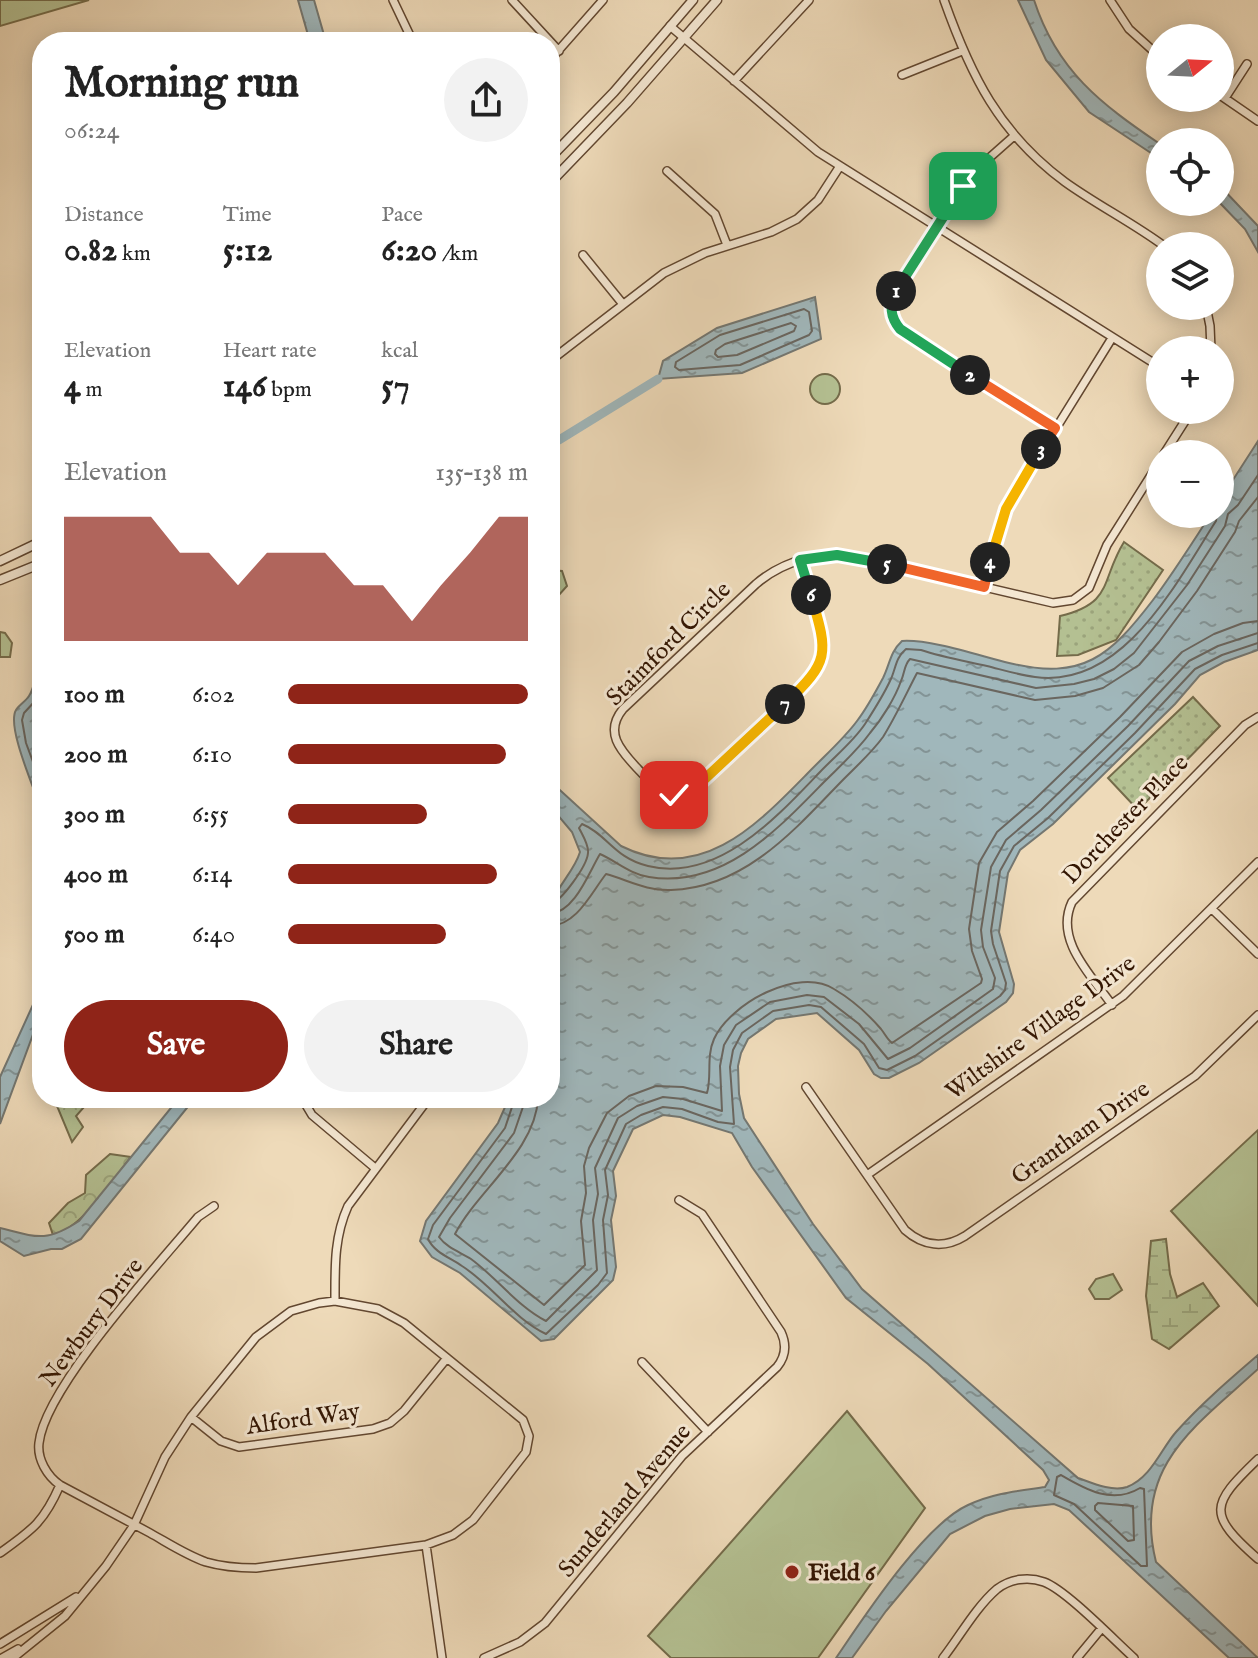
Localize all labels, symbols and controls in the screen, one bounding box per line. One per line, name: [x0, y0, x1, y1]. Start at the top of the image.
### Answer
north arrow: [1146, 24, 1234, 112]
map controls: [1146, 24, 1234, 528]
text: Morning run: [64, 56, 299, 112]
button: share: [444, 58, 528, 142]
text: 06:24: [64, 114, 120, 147]
button: locate: [1146, 128, 1234, 216]
pin: [929, 152, 997, 220]
icon: arrive: [941, 164, 985, 208]
text: Distance: [64, 201, 144, 229]
text: Time: [223, 201, 272, 229]
text: Pace: [381, 201, 423, 229]
text: 0.82: [64, 229, 117, 272]
text: 5:12: [223, 229, 273, 272]
text: 6:20: [381, 229, 437, 272]
button: layers: [1146, 232, 1234, 320]
text: km: [117, 240, 151, 268]
text: /km: [437, 240, 478, 268]
pin: 1: [876, 271, 916, 311]
text: 1: [892, 277, 900, 305]
button: +: [1146, 336, 1234, 424]
text: Elevation: [64, 337, 151, 365]
text: Heart rate: [223, 337, 317, 365]
text: kcal: [381, 337, 418, 365]
pin: 2: [950, 355, 990, 395]
text: 2: [965, 361, 975, 389]
text: 4: [64, 365, 81, 408]
text: 146: [223, 365, 266, 408]
text: 57: [381, 365, 410, 408]
text: m: [81, 376, 102, 404]
text: bpm: [266, 376, 312, 404]
pin: 3: [1021, 429, 1061, 469]
text: 3: [1037, 435, 1045, 463]
button: −: [1146, 440, 1234, 528]
text: Elevation: [64, 456, 167, 489]
text: 135–138 m: [435, 456, 528, 489]
pin: 4: [970, 542, 1010, 582]
pin: 5: [867, 544, 907, 584]
text: 4: [985, 548, 995, 576]
text: 5: [883, 550, 891, 578]
street label: Staimford Circle: [600, 575, 738, 713]
pin: 6: [791, 575, 831, 615]
text: 6: [806, 581, 816, 609]
text: 100 m: [64, 678, 125, 711]
text: 6:02: [192, 678, 235, 711]
pin: 7: [765, 684, 805, 724]
text: 7: [780, 690, 790, 718]
text: 200 m: [64, 738, 128, 771]
text: 6:10: [192, 738, 232, 771]
street label: Dorchester Place: [1056, 749, 1196, 892]
pin: [640, 761, 708, 829]
icon: check: [652, 773, 696, 817]
text: 300 m: [64, 798, 125, 831]
text: 6:55: [192, 798, 229, 831]
text: 400 m: [64, 858, 128, 891]
text: 6:14: [192, 858, 232, 891]
text: 500 m: [64, 918, 125, 951]
text: 6:40: [192, 918, 235, 951]
street label: Wiltshire Village Drive: [940, 949, 1142, 1108]
button: Save: [64, 1000, 288, 1092]
button: Share: [304, 1000, 528, 1092]
street label: Grantham Drive: [1006, 1074, 1156, 1192]
street label: Newbury Drive: [34, 1252, 151, 1394]
street label: Alford Way: [243, 1396, 362, 1443]
street label: Sunderland Avenue: [552, 1418, 698, 1584]
place label: Field 6: [808, 1558, 876, 1589]
marker: Field 6: [783, 1563, 801, 1581]

